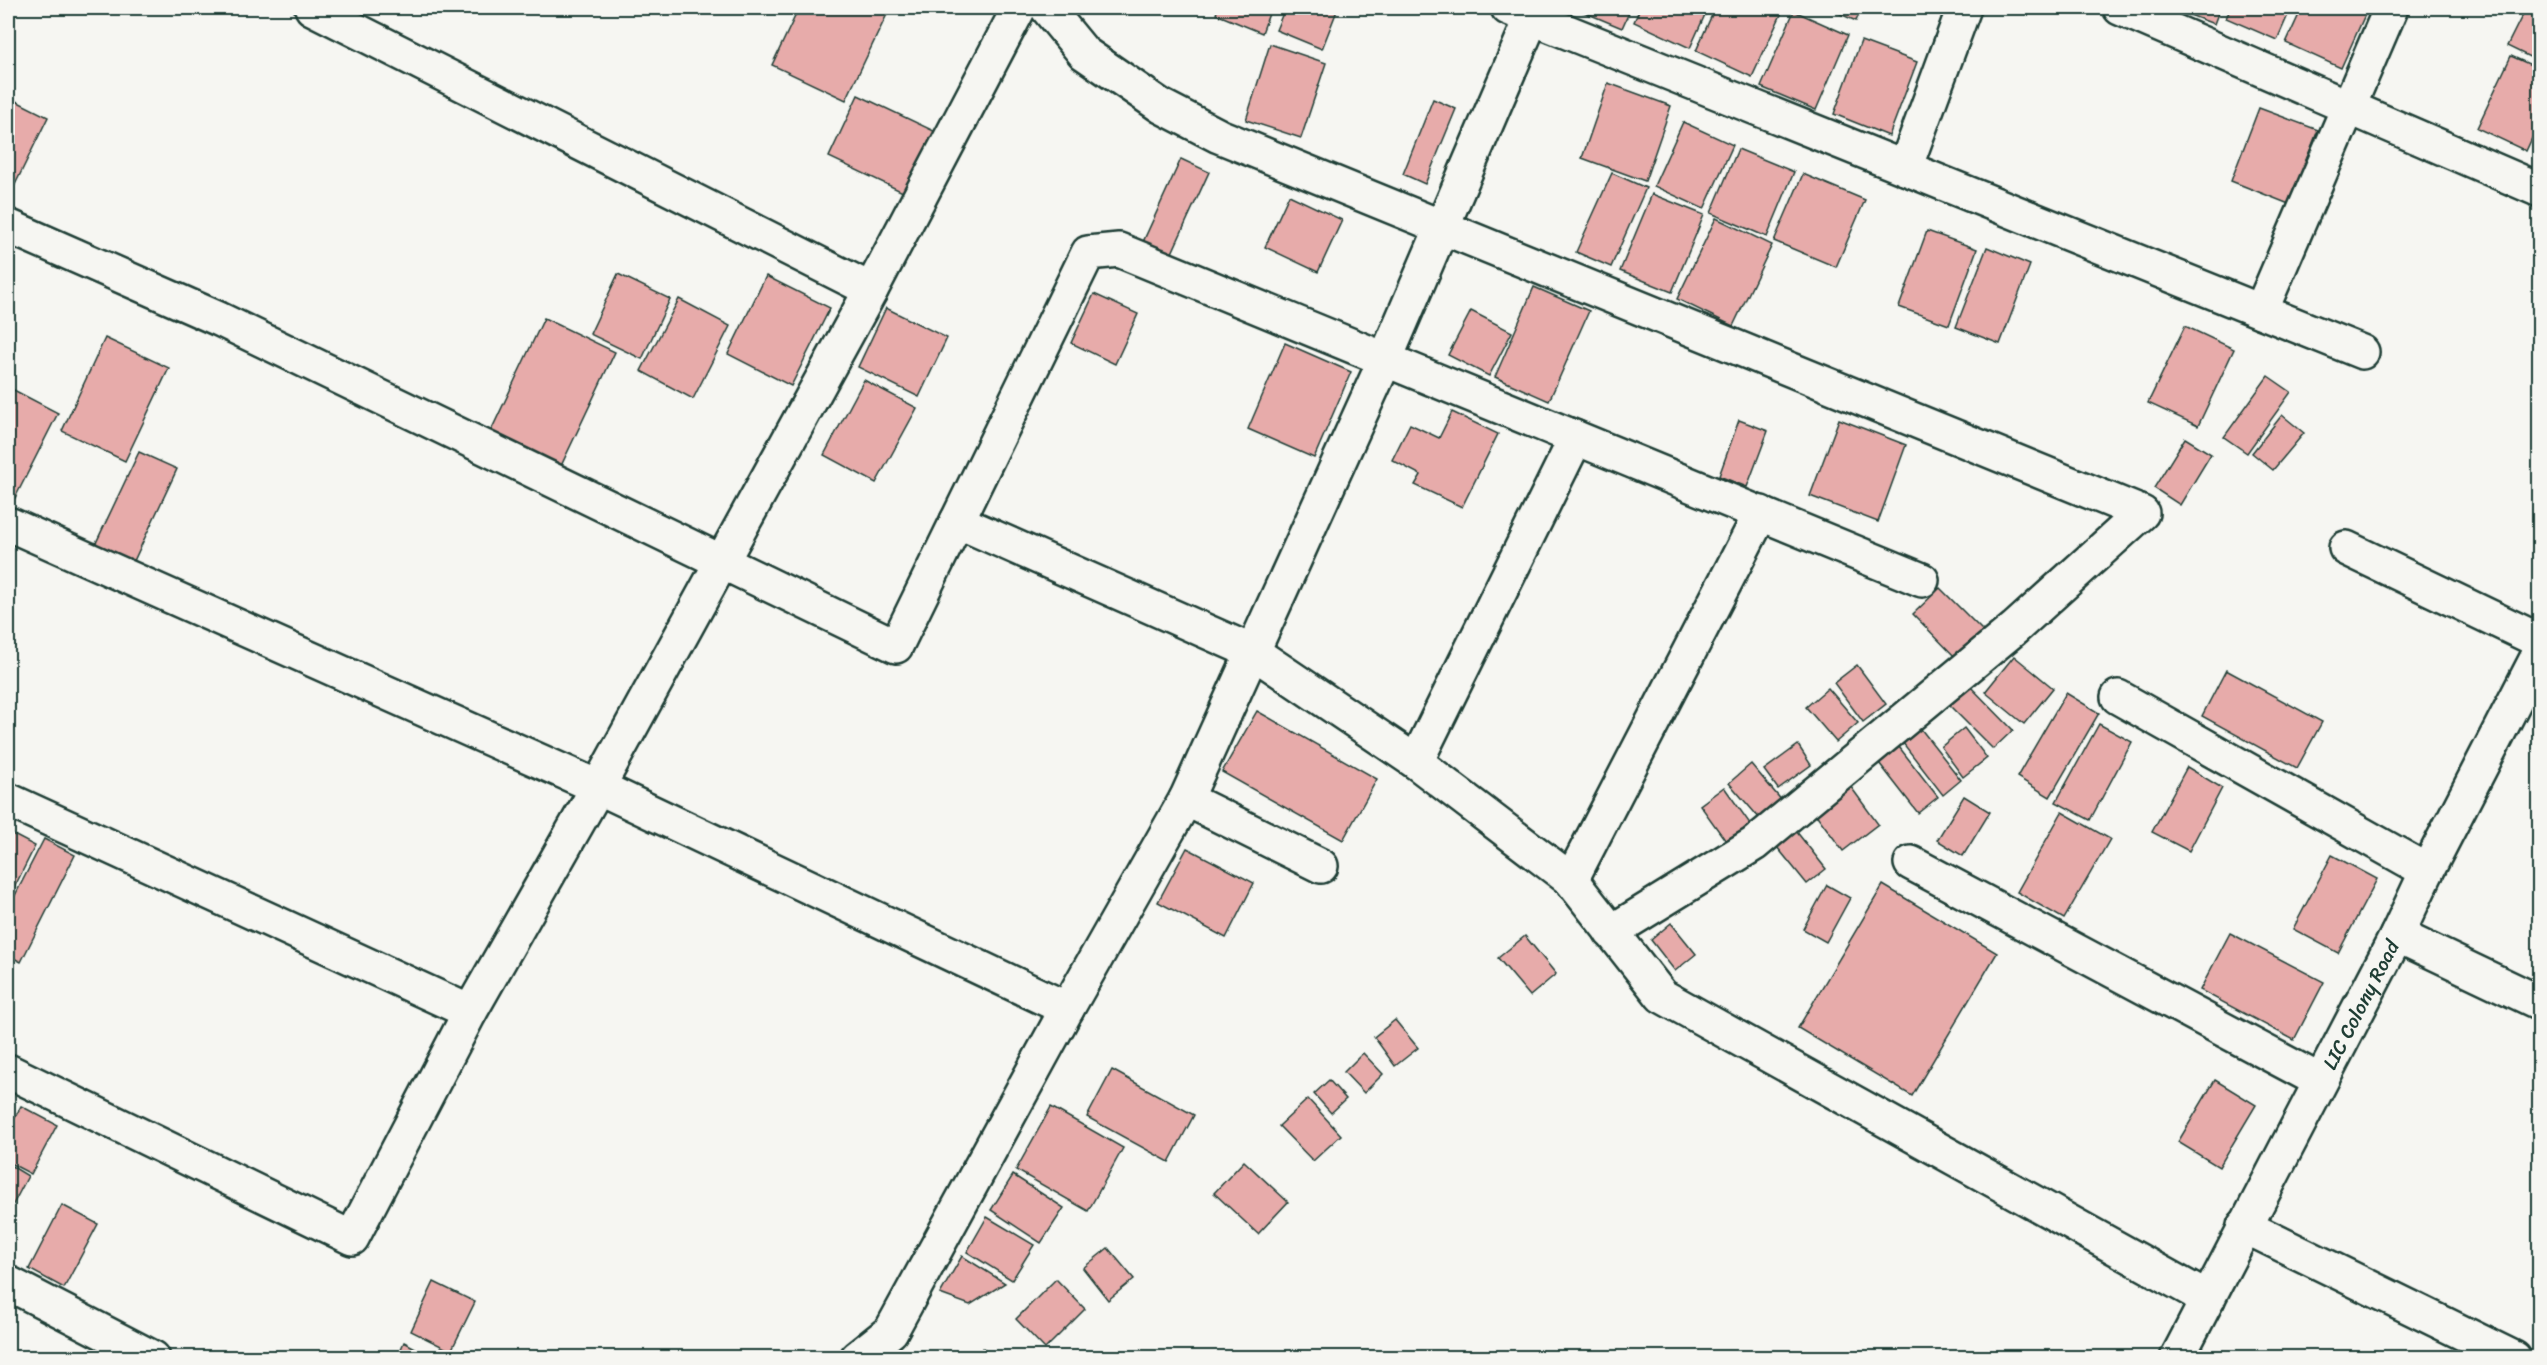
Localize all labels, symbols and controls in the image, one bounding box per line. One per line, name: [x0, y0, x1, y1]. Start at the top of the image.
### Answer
street label: LIC Colony Road: [2313, 933, 2410, 1076]

